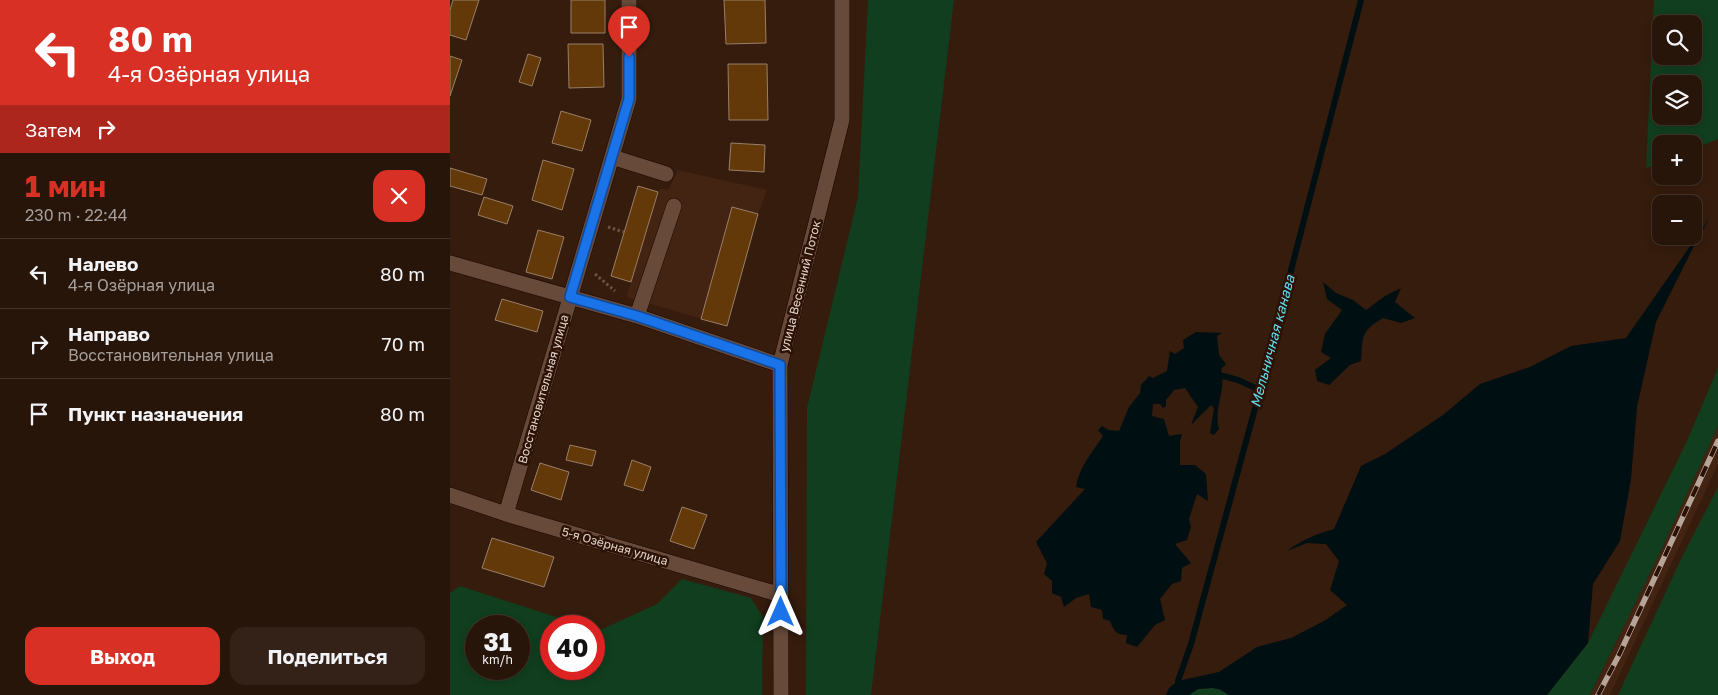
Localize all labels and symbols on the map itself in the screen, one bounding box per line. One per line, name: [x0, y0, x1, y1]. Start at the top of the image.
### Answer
pin: [608, 6, 650, 57]
street label: улица Весенний Поток: [776, 219, 824, 353]
water label: Мельничная канава: [1246, 272, 1298, 409]
street label: Восстановительная улица: [515, 313, 571, 465]
street label: 5-я Озёрная улица: [560, 524, 670, 568]
position arrow: [754, 585, 806, 637]
speed limit sign: 40: [540, 615, 605, 680]

